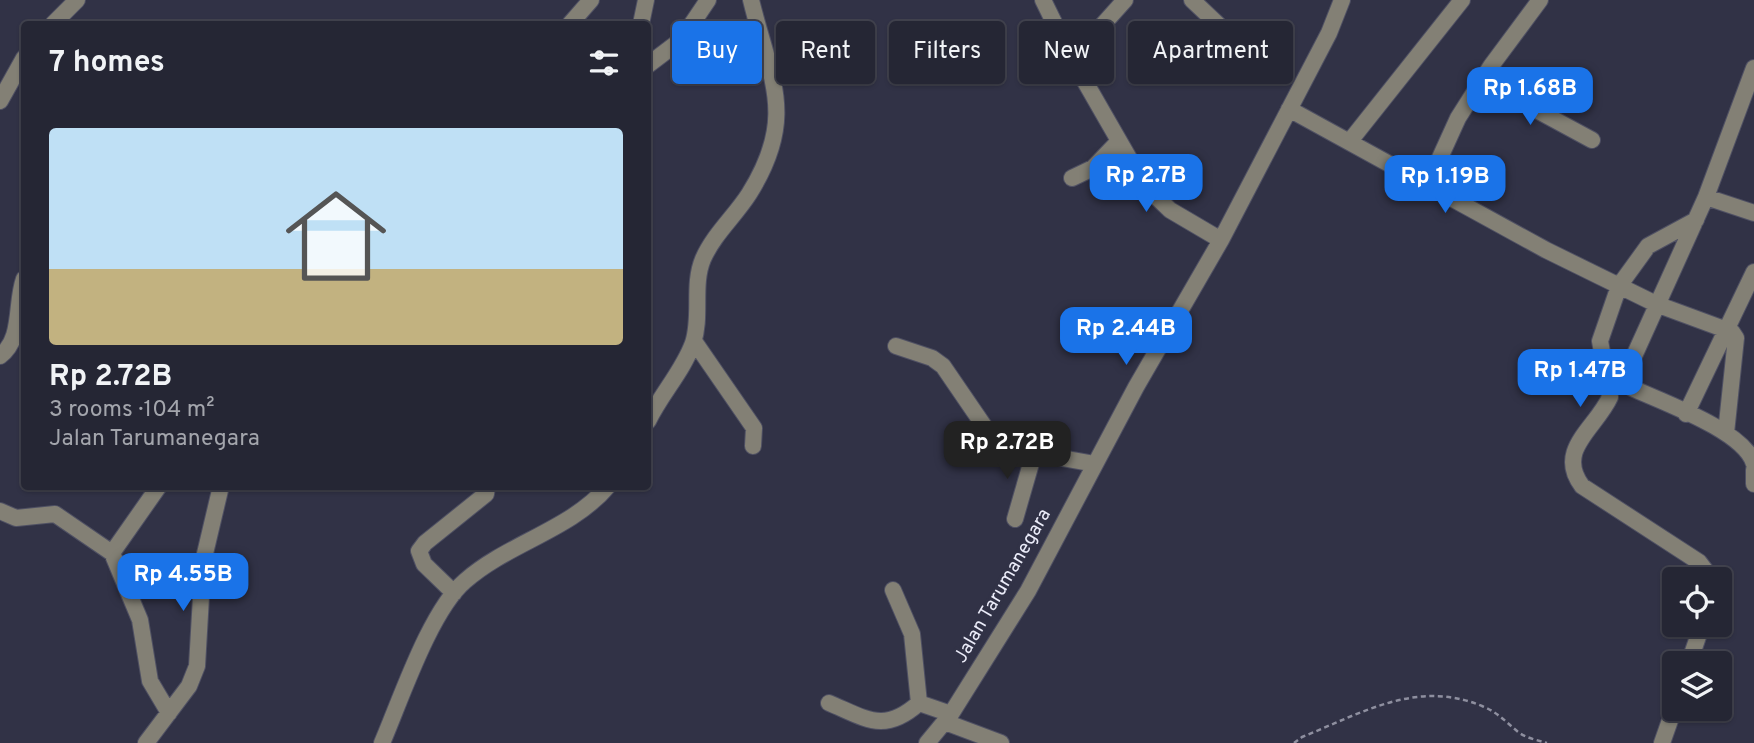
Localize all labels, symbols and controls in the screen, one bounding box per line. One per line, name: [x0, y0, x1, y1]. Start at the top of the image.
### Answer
chip: Buy: [672, 21, 762, 84]
chip: Rent: [776, 21, 875, 84]
chip: Filters: [889, 21, 1005, 84]
chip: New: [1019, 21, 1114, 84]
chip: Apartment: [1128, 21, 1293, 84]
icon: filters: [585, 44, 623, 82]
text: 7 homes: [49, 45, 165, 82]
pin: Rp 1.68B: [1458, 68, 1602, 127]
text: Rp 1.68B: [1483, 75, 1577, 104]
pin: Rp 2.7B: [1081, 154, 1211, 214]
pin: Rp 1.19B: [1373, 156, 1517, 215]
text: Rp 2.7B: [1106, 162, 1186, 191]
text: Rp 1.19B: [1400, 163, 1490, 192]
icon: home: [273, 173, 399, 299]
pin: Rp 2.44B: [1054, 308, 1198, 367]
text: Rp 2.44B: [1076, 315, 1176, 344]
pin: Rp 1.47B: [1508, 350, 1652, 409]
text: Rp 1.47B: [1534, 357, 1626, 386]
text: Rp 2.72B: [49, 359, 172, 396]
text: 3 rooms · 104 m²: [49, 396, 214, 425]
pin: Rp 2.72B: [935, 421, 1079, 481]
text: Jalan Tarumanegara: [49, 425, 260, 454]
text: Rp 2.72B: [960, 429, 1054, 458]
street label: Jalan Tarumanegara: [949, 505, 1057, 667]
pin: Rp 4.55B: [111, 554, 255, 613]
text: Rp 4.55B: [133, 561, 233, 590]
map controls: [1662, 567, 1732, 721]
button: locate: [1662, 567, 1732, 637]
button: layers: [1662, 651, 1732, 721]

